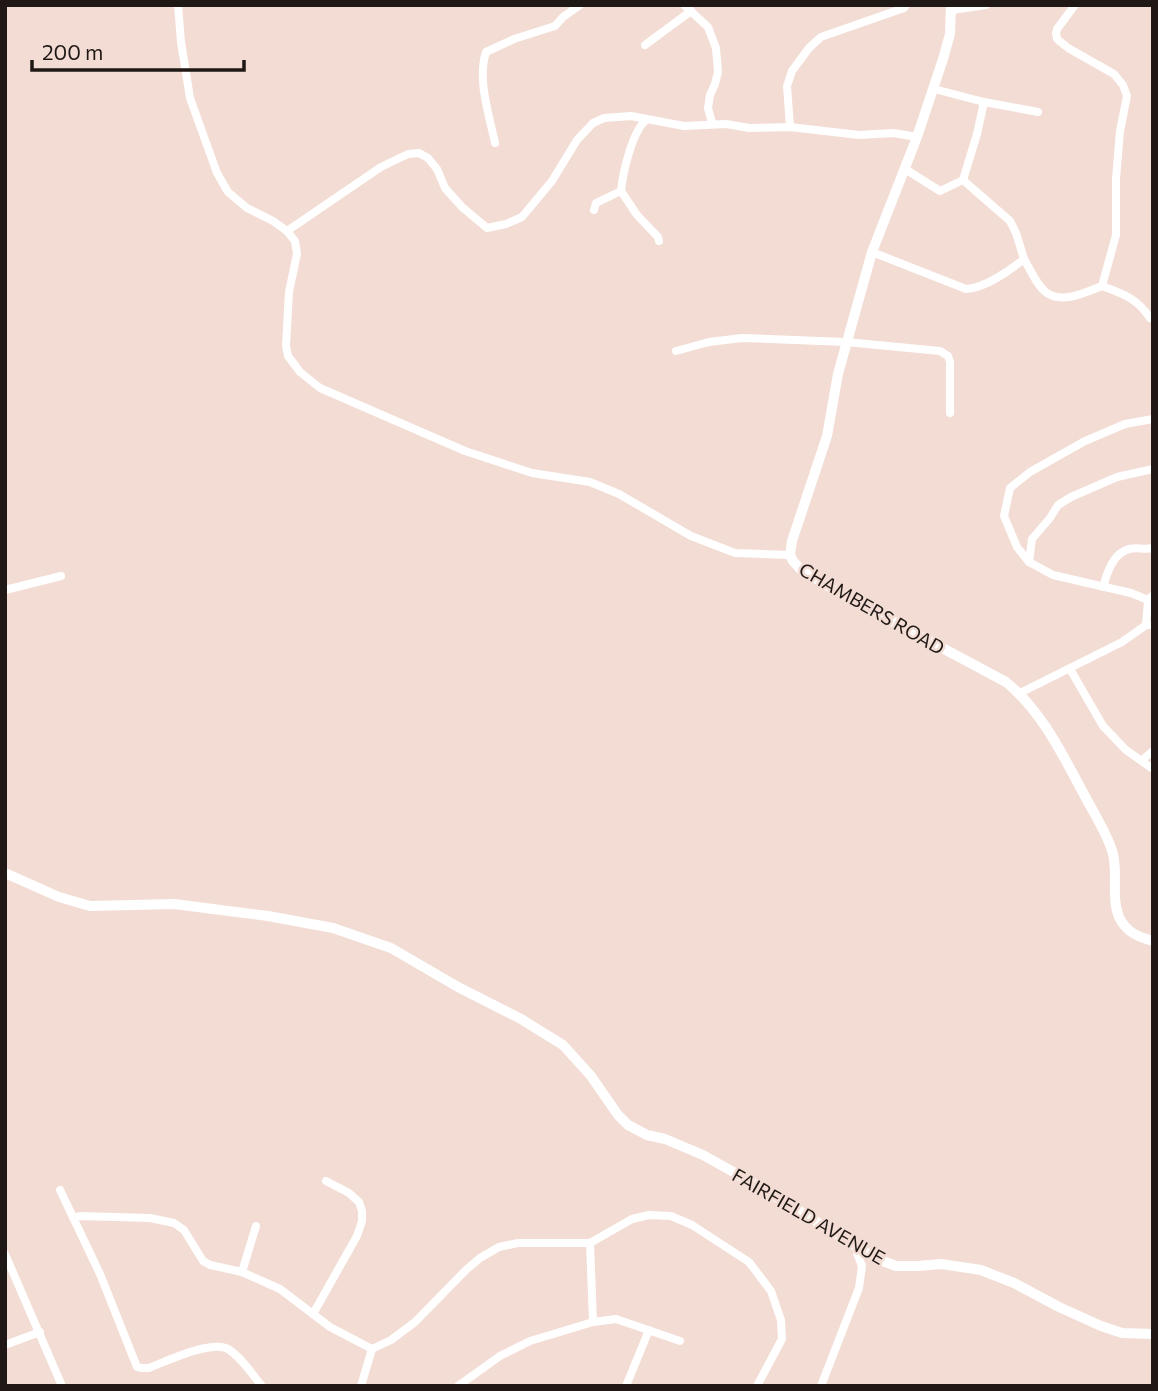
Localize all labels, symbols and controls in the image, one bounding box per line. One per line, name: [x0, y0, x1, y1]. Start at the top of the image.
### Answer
scale bar: [32, 28, 243, 72]
text: 200 m: [42, 39, 103, 64]
street label: CHAMBERS ROAD: [795, 557, 949, 659]
street label: FAIRFIELD AVENUE: [728, 1163, 890, 1269]

